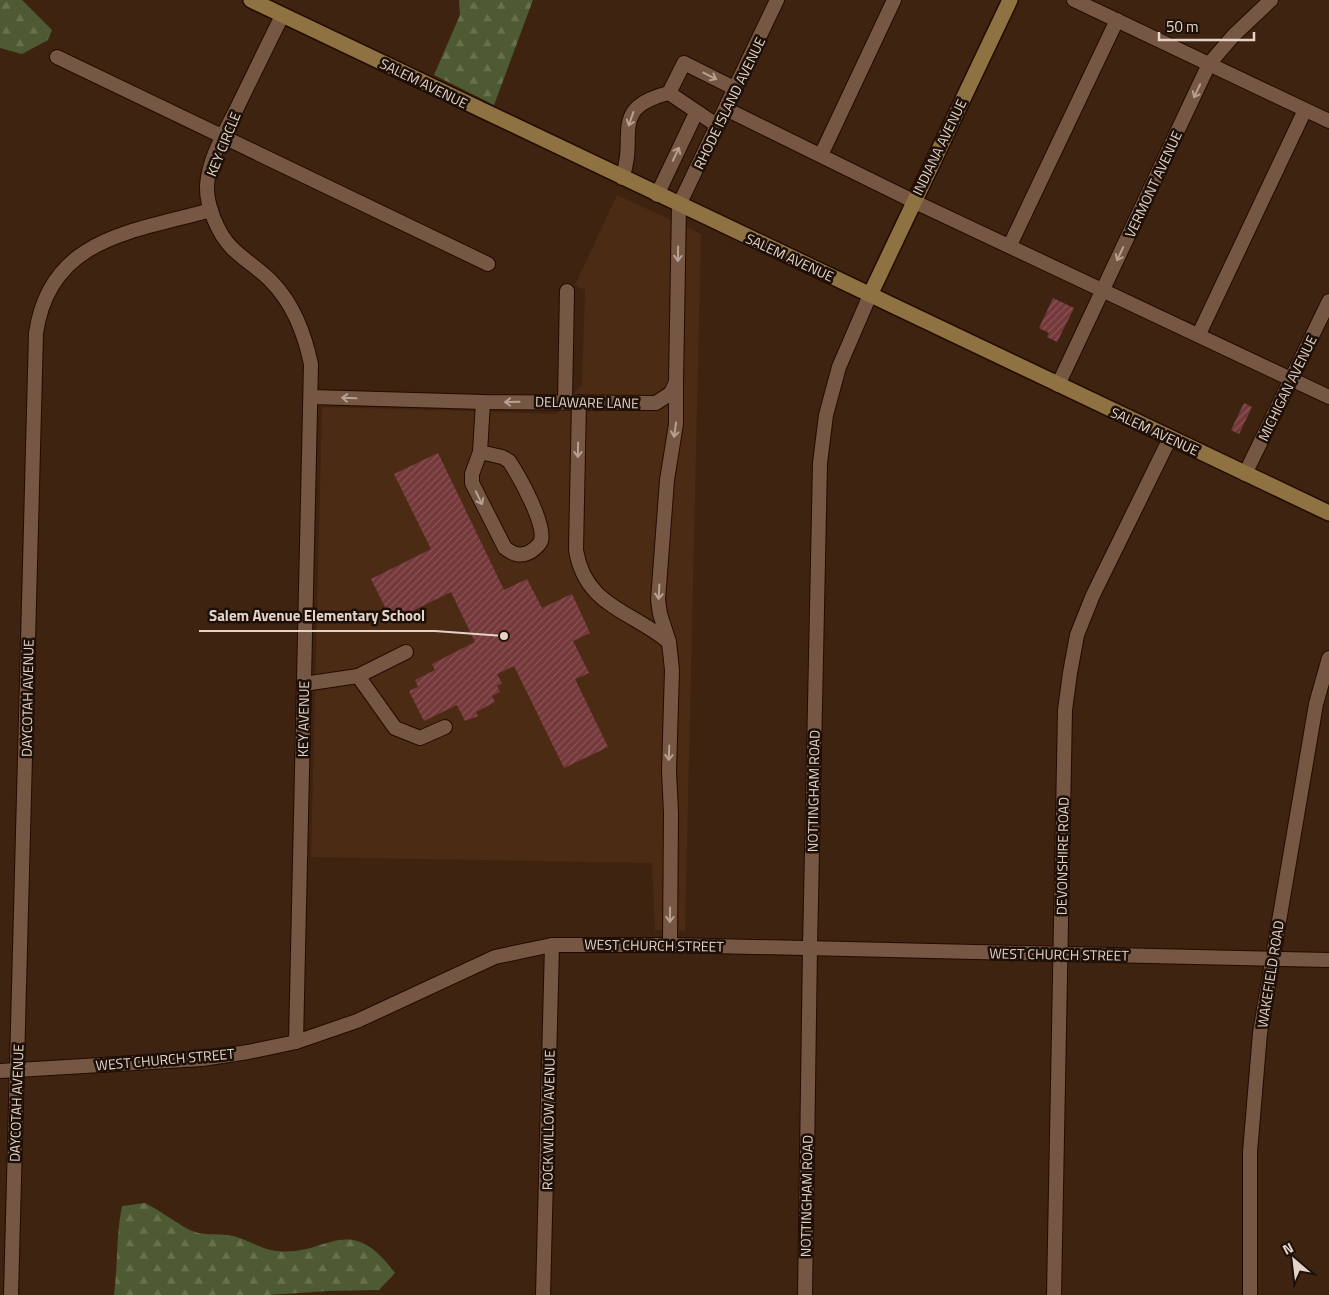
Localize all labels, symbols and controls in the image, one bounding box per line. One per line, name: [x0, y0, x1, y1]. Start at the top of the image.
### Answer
scale bar: [1159, 10, 1254, 42]
text: 50 m: [1166, 15, 1199, 38]
street label: RHODE ISLAND AVENUE: [688, 33, 770, 173]
street label: SALEM AVENUE: [377, 53, 472, 113]
one-way arrow: [702, 71, 717, 81]
one-way arrow: [1192, 83, 1201, 98]
street label: INDIANA AVENUE: [907, 95, 971, 199]
street label: KEY CIRCLE: [201, 108, 246, 179]
one-way arrow: [626, 111, 635, 126]
street label: VERMONT AVENUE: [1119, 127, 1187, 241]
one-way arrow: [672, 147, 682, 162]
street label: SALEM AVENUE: [742, 227, 838, 287]
one-way arrow: [674, 246, 683, 262]
one-way arrow: [1115, 246, 1124, 261]
street label: MICHIGAN AVENUE: [1252, 331, 1322, 444]
street label: DELAWARE LANE: [535, 391, 639, 413]
one-way arrow: [342, 394, 358, 403]
one-way arrow: [504, 397, 520, 407]
street label: SALEM AVENUE: [1107, 401, 1203, 461]
one-way arrow: [670, 422, 680, 438]
one-way arrow: [573, 442, 583, 458]
one-way arrow: [474, 490, 484, 505]
one-way arrow: [654, 584, 664, 600]
callout: Salem Avenue Elementary School: [199, 601, 435, 631]
text: Salem Avenue Elementary School: [209, 604, 425, 627]
street label: DAYCOTAH AVENUE: [15, 639, 39, 757]
street label: KEY AVENUE: [292, 680, 314, 757]
street label: NOTTINGHAM ROAD: [801, 730, 825, 852]
one-way arrow: [665, 744, 674, 760]
street label: DEVONSHIRE ROAD: [1050, 797, 1074, 915]
one-way arrow: [665, 906, 675, 923]
street label: WAKEFIELD ROAD: [1251, 919, 1289, 1029]
street label: WEST CHURCH STREET: [584, 933, 725, 957]
street label: WEST CHURCH STREET: [989, 942, 1130, 966]
street label: WEST CHURCH STREET: [95, 1042, 236, 1076]
street label: DAYCOTAH AVENUE: [3, 1044, 29, 1162]
street label: ROCK WILLOW AVENUE: [536, 1049, 560, 1190]
street label: NOTTINGHAM ROAD: [794, 1135, 818, 1257]
north arrow: [1269, 1235, 1319, 1285]
text: N: [1278, 1237, 1297, 1260]

